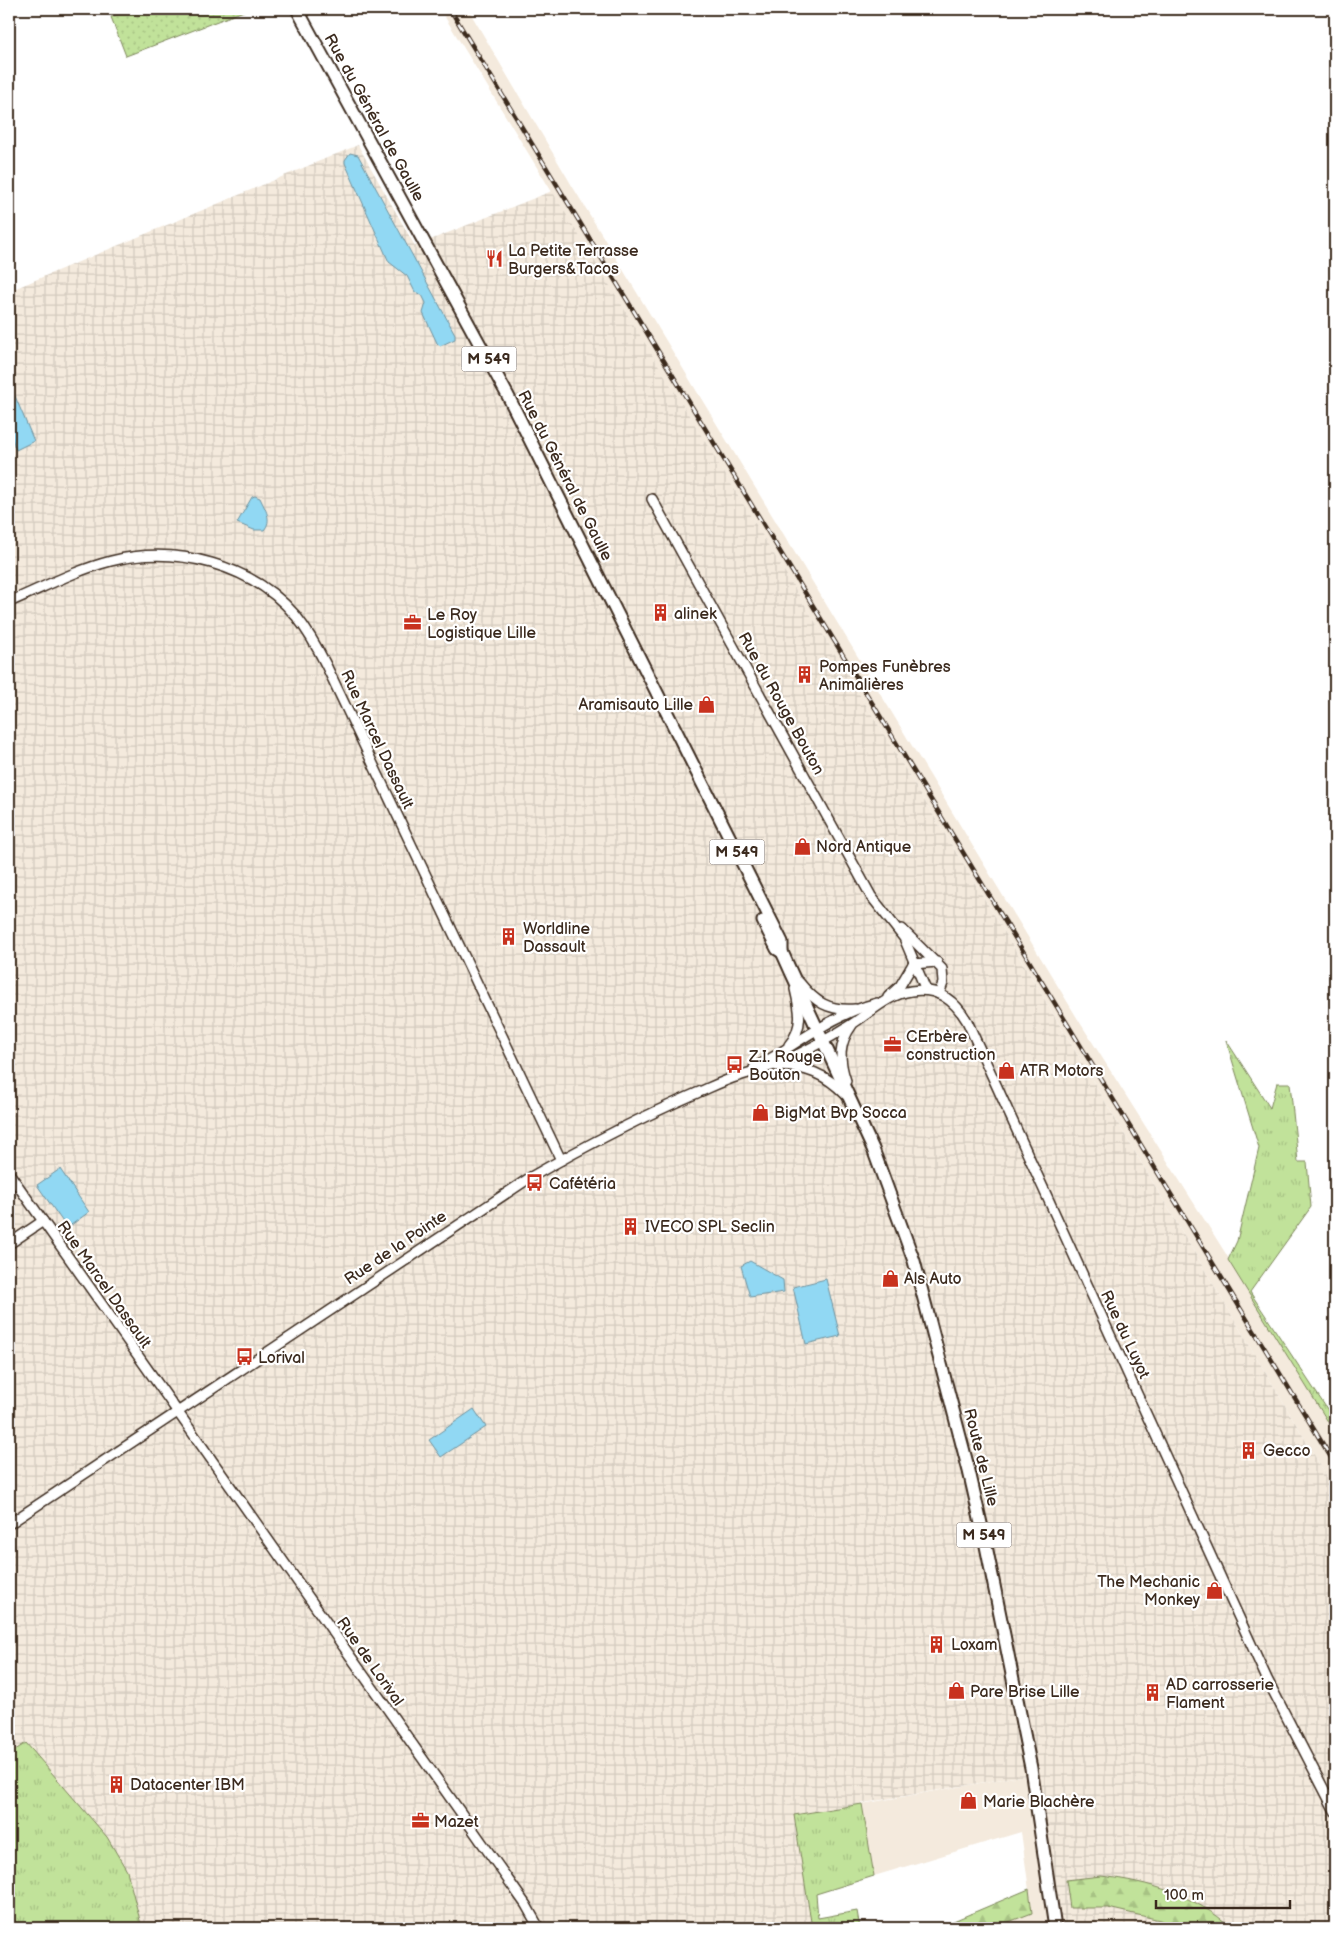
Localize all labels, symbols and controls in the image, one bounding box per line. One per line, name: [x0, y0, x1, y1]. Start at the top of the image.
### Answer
street label: Rue du Général de Gaulle: [320, 31, 428, 205]
place label: La Petite Terrasse Burgers&Tacos: [508, 242, 639, 279]
restaurant icon: La Petite Terrasse Burgers&Tacos: [484, 249, 504, 269]
road number: M 549: [462, 346, 516, 372]
street label: Rue du Général de Gaulle: [513, 387, 616, 564]
building icon: alinek: [650, 603, 670, 623]
place label: alinek: [674, 605, 717, 624]
place label: Le Roy Logistique Lille: [427, 606, 536, 643]
office icon: Le Roy Logistique Lille: [403, 613, 423, 633]
street label: Rue du Rouge Bouton: [734, 629, 828, 778]
place label: Pompes Funèbres Animalières: [819, 658, 951, 695]
building icon: Pompes Funèbres Animalières: [795, 665, 815, 685]
street label: Rue Marcel Dassault: [336, 667, 417, 812]
shop icon: Aramisauto Lille: [697, 694, 717, 714]
place label: Aramisauto Lille: [579, 696, 694, 715]
shop icon: Nord Antique: [792, 836, 812, 856]
place label: Nord Antique: [816, 838, 912, 857]
road number: M 549: [710, 840, 764, 864]
place label: Worldline Dassault: [523, 920, 591, 957]
building icon: Worldline Dassault: [499, 927, 519, 947]
place label: CErbère construction: [906, 1028, 995, 1065]
office icon: CErbère construction: [882, 1035, 902, 1055]
place label: Z.I. Rouge Bouton: [748, 1048, 823, 1085]
bus stop icon: Z.I. Rouge Bouton: [725, 1055, 745, 1075]
shop icon: ATR Motors: [996, 1060, 1016, 1080]
place label: ATR Motors: [1020, 1062, 1103, 1081]
shop icon: BigMat Bvp Socca: [750, 1102, 770, 1122]
place label: BigMat Bvp Socca: [774, 1104, 907, 1123]
bus stop icon: Cafétéria: [525, 1173, 545, 1193]
place label: Cafétéria: [549, 1175, 616, 1194]
street label: Rue de la Pointe: [341, 1207, 451, 1289]
building icon: IVECO SPL Seclin: [621, 1216, 641, 1236]
street label: Rue Marcel Dassault: [53, 1218, 155, 1352]
place label: IVECO SPL Seclin: [645, 1218, 775, 1237]
shop icon: Als Auto: [880, 1268, 900, 1288]
place label: Als Auto: [904, 1270, 962, 1289]
street label: Rue du Luyot: [1096, 1287, 1153, 1382]
bus stop icon: Lorival: [234, 1347, 254, 1367]
place label: Lorival: [258, 1349, 305, 1368]
street label: Route de Lille: [959, 1407, 1002, 1509]
building icon: Gecco: [1239, 1440, 1259, 1460]
place label: Gecco: [1263, 1442, 1311, 1461]
road number: M 549: [956, 1522, 1012, 1548]
place label: The Mechanic Monkey: [1097, 1573, 1201, 1610]
shop icon: The Mechanic Monkey: [1204, 1580, 1224, 1600]
street label: Rue de Lorival: [332, 1614, 407, 1710]
building icon: Loxam: [927, 1634, 947, 1654]
place label: Loxam: [951, 1636, 998, 1655]
place label: AD carrosserie Flament: [1166, 1676, 1274, 1713]
shop icon: Pare Brise Lille: [946, 1681, 966, 1701]
place label: Pare Brise Lille: [970, 1683, 1080, 1702]
building icon: AD carrosserie Flament: [1142, 1683, 1162, 1703]
building icon: Datacenter IBM: [106, 1774, 126, 1794]
place label: Datacenter IBM: [130, 1776, 245, 1795]
shop icon: Marie Blachère: [959, 1791, 979, 1811]
place label: Marie Blachère: [983, 1793, 1095, 1812]
office icon: Mazet: [410, 1811, 430, 1831]
place label: Mazet: [434, 1813, 479, 1832]
scale bar: [1156, 1877, 1290, 1909]
text: 100 m: [1164, 1886, 1204, 1905]

